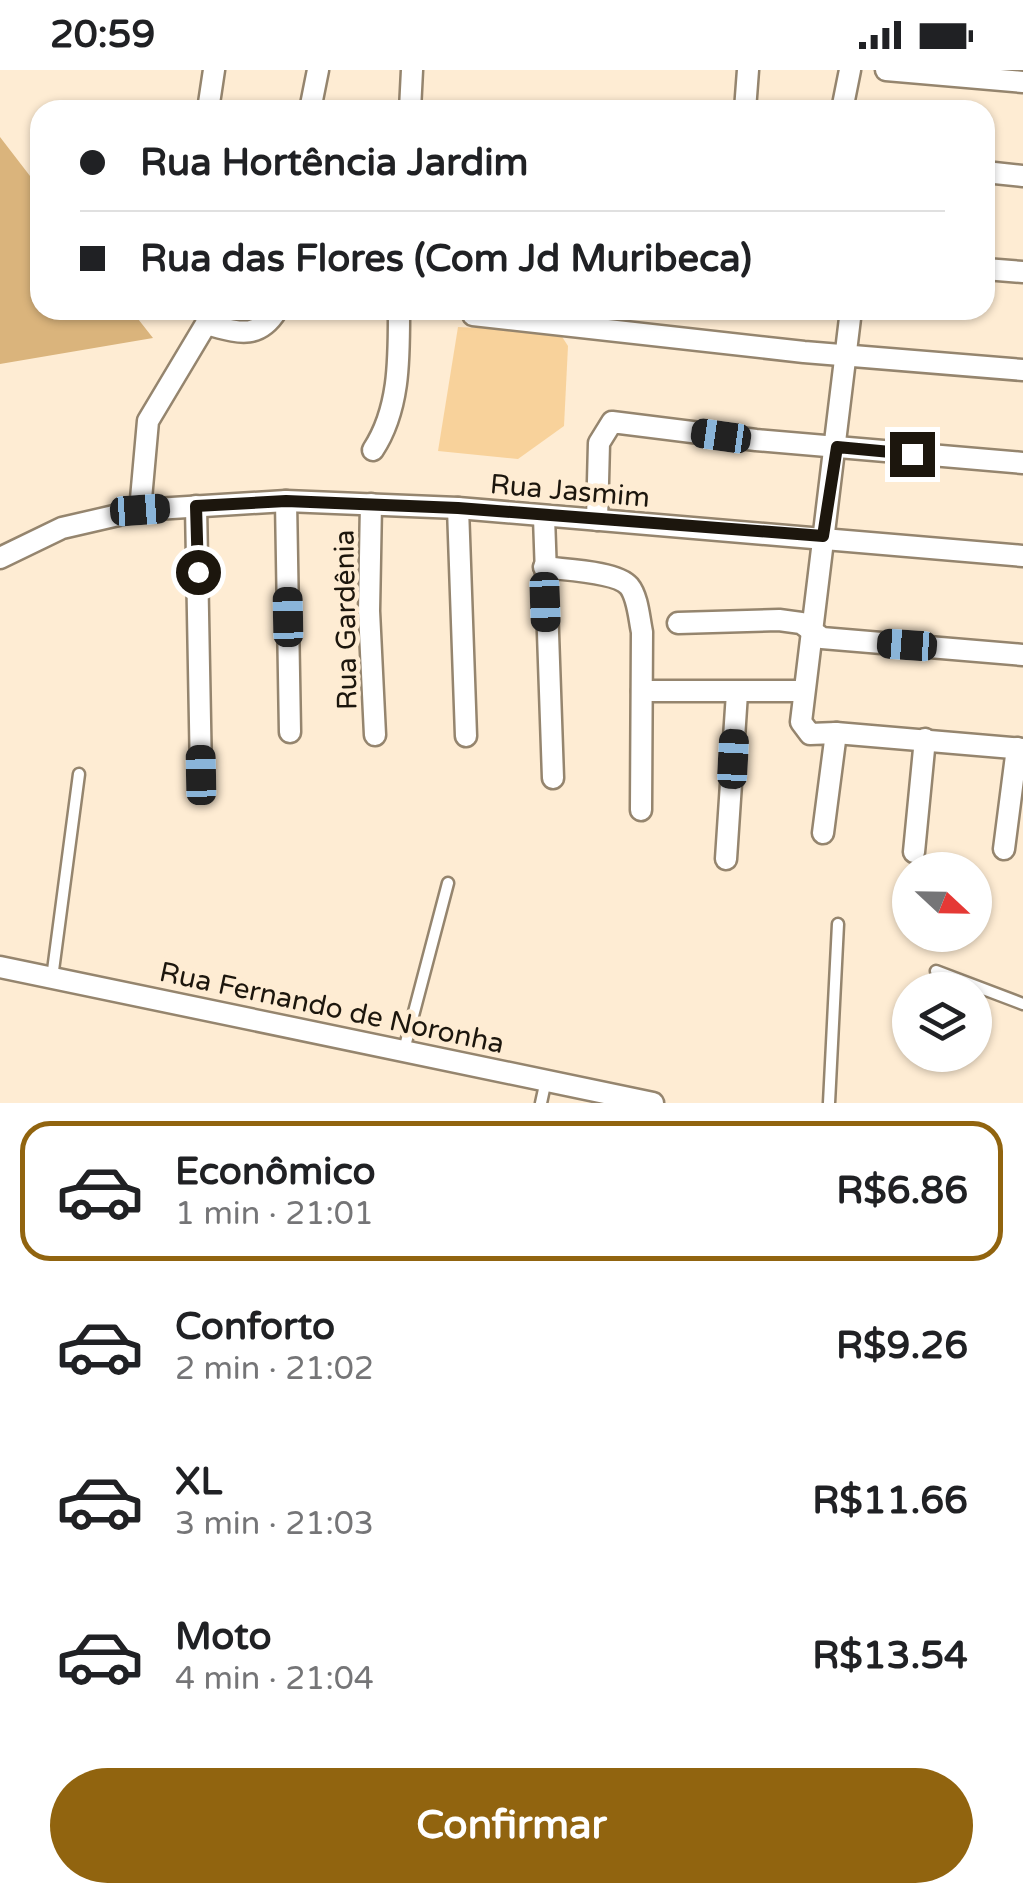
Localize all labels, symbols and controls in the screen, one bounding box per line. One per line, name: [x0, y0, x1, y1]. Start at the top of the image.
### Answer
text: 20:59: [50, 12, 155, 58]
text: Rua Hortência Jardim: [140, 140, 528, 186]
text: Rua das Flores (Com Jd Muribeca): [140, 236, 752, 282]
car: [689, 417, 753, 455]
route end: [890, 432, 935, 477]
street label: Rua Jasmim: [488, 467, 651, 515]
car: [109, 493, 171, 527]
street label: Rua Gardênia: [327, 529, 365, 711]
route start: [176, 550, 221, 595]
car: [529, 571, 561, 633]
car: [272, 587, 304, 647]
car: [876, 628, 938, 662]
car: [716, 728, 750, 790]
car: [185, 745, 217, 805]
north arrow: [892, 852, 992, 952]
map controls: [892, 852, 992, 1072]
street label: Rua Fernando de Noronha: [156, 955, 507, 1061]
button: layers: [892, 972, 992, 1072]
icon: car: [55, 1146, 145, 1236]
text: Econômico: [175, 1149, 376, 1195]
text: R$6.86: [836, 1168, 968, 1214]
text: 1 min · 21:01: [175, 1195, 374, 1233]
icon: car: [55, 1301, 145, 1391]
text: Conforto: [175, 1304, 335, 1350]
text: R$9.26: [836, 1323, 968, 1369]
text: 2 min · 21:02: [175, 1350, 374, 1388]
icon: car: [55, 1456, 145, 1546]
text: XL: [175, 1459, 222, 1505]
text: R$11.66: [812, 1478, 968, 1524]
text: 3 min · 21:03: [175, 1505, 374, 1543]
icon: car: [55, 1611, 145, 1701]
text: Moto: [175, 1614, 271, 1660]
text: R$13.54: [812, 1633, 968, 1679]
text: 4 min · 21:04: [175, 1660, 374, 1698]
button: Confirmar: [50, 1768, 973, 1883]

